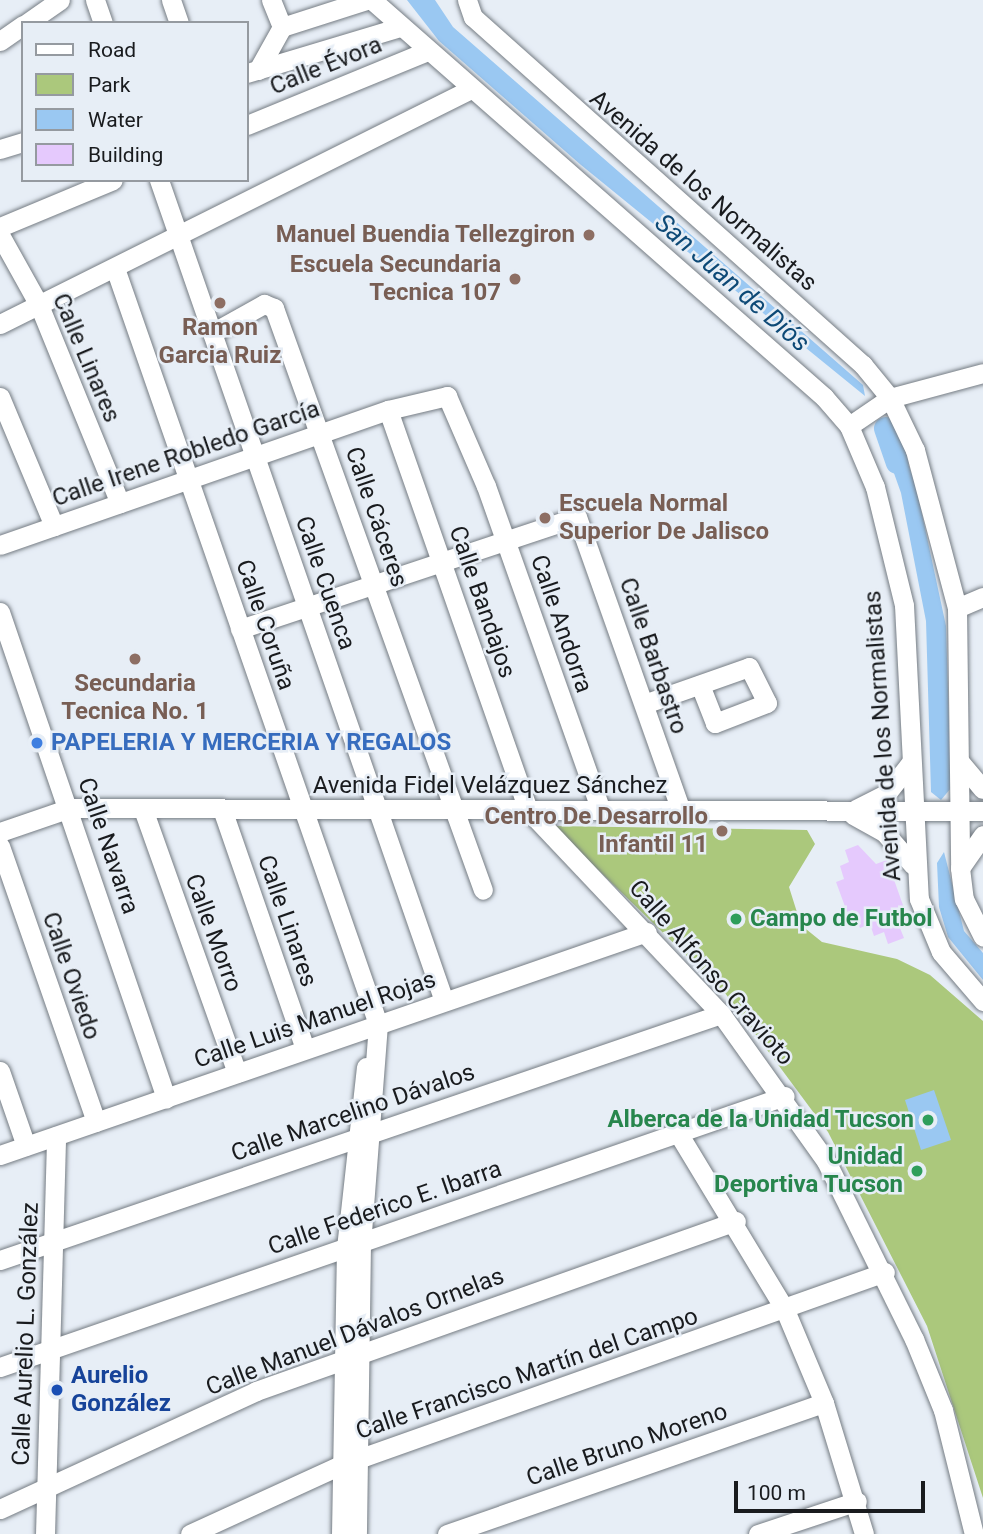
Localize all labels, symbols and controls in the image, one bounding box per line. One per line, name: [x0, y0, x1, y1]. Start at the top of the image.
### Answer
legend: [21, 21, 248, 182]
street label: Calle Évora: [266, 31, 386, 101]
text: Road: [88, 38, 136, 62]
text: Park: [88, 73, 130, 97]
street label: Avenida de los Normalistas: [584, 85, 822, 297]
text: Water: [88, 108, 143, 132]
text: Building: [88, 143, 163, 167]
water label: San Juan de Diós: [648, 207, 816, 359]
place label: Manuel Buendia Tellezgiron: [275, 221, 575, 249]
marker: Manuel Buendia Tellezgiron: [581, 227, 597, 243]
place label: Escuela Secundaria Tecnica 107: [290, 251, 501, 307]
marker: Escuela Secundaria Tecnica 107: [507, 271, 523, 287]
street label: Calle Linares: [46, 289, 126, 427]
marker: Ramon Garcia Ruiz: [212, 295, 228, 311]
place label: Ramon Garcia Ruiz: [159, 314, 281, 370]
street label: Calle Irene Robledo García: [49, 395, 323, 513]
street label: Calle Cáceres: [339, 443, 413, 591]
place label: Escuela Normal Superior De Jalisco: [559, 490, 769, 546]
marker: Escuela Normal Superior De Jalisco: [537, 510, 553, 526]
street label: Calle Cuenca: [289, 512, 361, 654]
street label: Calle Bandajos: [443, 522, 521, 682]
street label: Calle Andorra: [524, 551, 598, 697]
street label: Calle Coruña: [229, 556, 301, 694]
street label: Calle Barbastro: [613, 574, 693, 738]
street label: Avenida de los Normalistas: [858, 590, 908, 882]
marker: Secundaria Tecnica No. 1: [127, 651, 143, 667]
place label: Secundaria Tecnica No. 1: [61, 670, 209, 726]
place label: PAPELERIA Y MERCERIA Y REGALOS: [51, 729, 451, 757]
marker: PAPELERIA Y MERCERIA Y REGALOS: [29, 735, 45, 751]
street label: Avenida Fidel Velázquez Sánchez: [313, 772, 667, 800]
street label: Calle Navarra: [71, 774, 145, 918]
place label: Centro De Desarrollo Infantil 11: [485, 803, 708, 859]
marker: Centro De Desarrollo Infantil 11: [714, 823, 730, 839]
street label: Calle Linares: [251, 851, 323, 991]
street label: Calle Morro: [178, 870, 248, 996]
street label: Calle Alfonso Cravioto: [623, 874, 799, 1072]
place label: Campo de Futbol: [750, 905, 933, 933]
street label: Calle Oviedo: [36, 908, 106, 1044]
marker: Campo de Futbol: [728, 911, 744, 927]
street label: Calle Luis Manuel Rojas: [190, 965, 440, 1075]
street label: Calle Marcelino Dávalos: [227, 1058, 479, 1168]
place label: Alberca de la Unidad Tucson: [607, 1106, 914, 1134]
marker: Alberca de la Unidad Tucson: [920, 1112, 936, 1128]
place label: Unidad Deportiva Tucson: [713, 1143, 903, 1199]
street label: Calle Federico E. Ibarra: [264, 1154, 506, 1262]
marker: Unidad Deportiva Tucson: [909, 1163, 925, 1179]
street label: Calle Aurelio L. González: [7, 1202, 45, 1466]
street label: Calle Manuel Dávalos Ornelas: [202, 1262, 508, 1402]
street label: Calle Francisco Martín del Campo: [352, 1302, 702, 1446]
place label: Aurelio González: [71, 1362, 171, 1418]
marker: Aurelio González: [49, 1382, 65, 1398]
street label: Calle Bruno Moreno: [523, 1397, 731, 1493]
scale bar: [738, 1468, 929, 1512]
text: 100 m: [747, 1481, 806, 1505]

